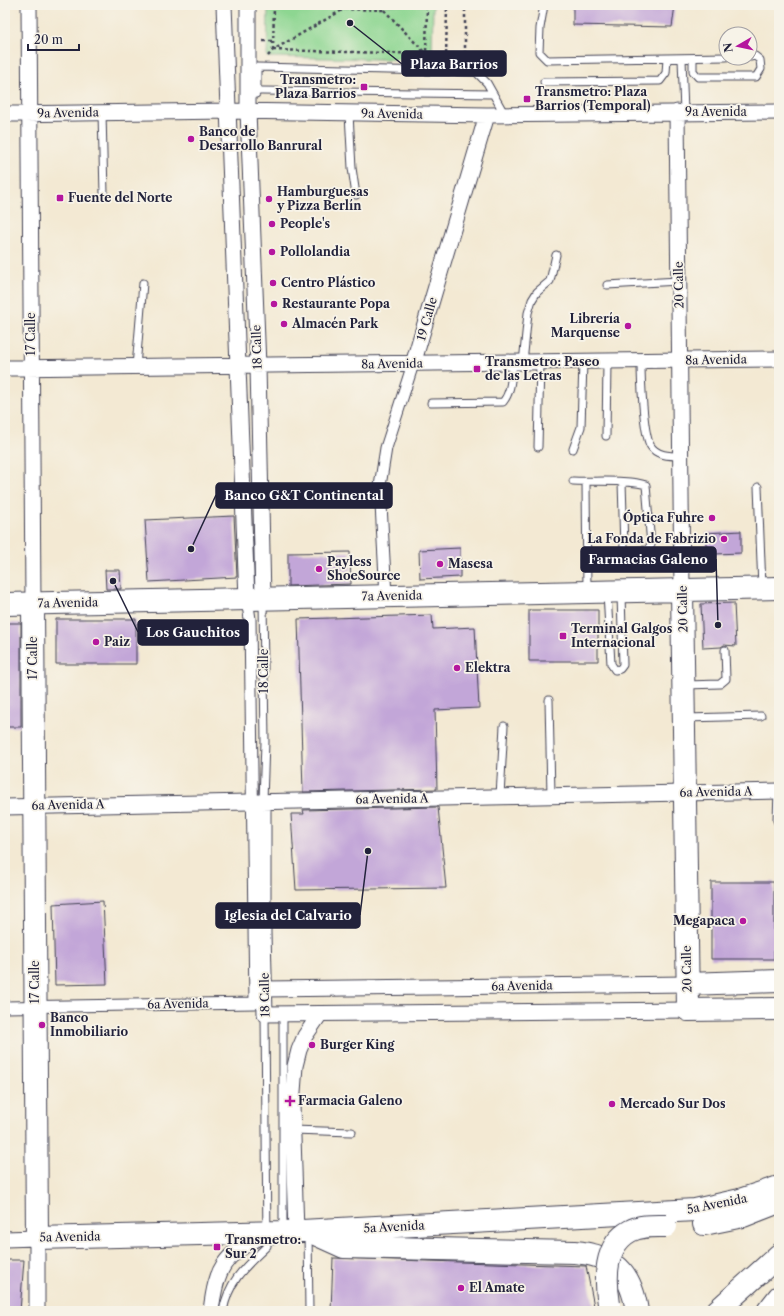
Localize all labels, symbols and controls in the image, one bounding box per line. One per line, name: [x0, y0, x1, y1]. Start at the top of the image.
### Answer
scale bar: [28, 26, 79, 52]
north arrow: [718, 26, 758, 66]
text: 20 m: [34, 32, 63, 47]
text: N: [720, 41, 736, 53]
callout: Plaza Barrios: [402, 51, 506, 76]
text: Plaza Barrios: [410, 56, 498, 72]
place label: Transmetro: Plaza Barrios: [275, 72, 356, 101]
marker: Transmetro: Plaza Barrios: [359, 82, 369, 92]
place label: Transmetro: Plaza Barrios (Temporal): [535, 84, 651, 113]
marker: Transmetro: Plaza Barrios (Temporal): [522, 94, 532, 104]
street label: 9a Avenida: [37, 104, 100, 121]
street label: 9a Avenida: [685, 104, 748, 119]
street label: 9a Avenida: [361, 105, 424, 122]
place label: Banco de Desarrollo Banrural: [199, 124, 322, 153]
marker: Banco de Desarrollo Banrural: [186, 134, 196, 144]
place label: Hamburguesas y Pizza Berlín: [276, 184, 369, 213]
place label: Fuente del Norte: [68, 190, 172, 205]
marker: Fuente del Norte: [55, 193, 65, 203]
marker: Hamburguesas y Pizza Berlín: [264, 194, 274, 204]
place label: People's: [280, 216, 331, 231]
marker: People's: [267, 219, 277, 229]
place label: Pollolandia: [280, 244, 351, 259]
marker: Pollolandia: [267, 247, 277, 257]
street label: 20 Calle: [671, 261, 686, 309]
place label: Centro Plástico: [281, 275, 376, 290]
marker: Centro Plástico: [268, 278, 278, 288]
street label: 19 Calle: [413, 295, 440, 342]
place label: Restaurante Popa: [282, 296, 391, 311]
marker: Restaurante Popa: [269, 299, 279, 309]
place label: Librería Marquense: [551, 311, 621, 340]
street label: 17 Calle: [23, 312, 38, 356]
place label: Almacén Park: [291, 316, 379, 331]
marker: Almacén Park: [279, 319, 289, 329]
marker: Librería Marquense: [623, 321, 633, 331]
street label: 18 Calle: [248, 324, 265, 370]
street label: 8a Avenida: [685, 351, 748, 368]
place label: Transmetro: Paseo de las Letras: [485, 354, 600, 383]
street label: 8a Avenida: [361, 355, 424, 372]
marker: Transmetro: Paseo de las Letras: [472, 364, 482, 374]
callout: Banco G&T Continental: [216, 483, 392, 508]
text: Banco G&T Continental: [224, 487, 384, 503]
place label: Óptica Fuhre: [623, 509, 704, 525]
marker: Óptica Fuhre: [707, 513, 717, 523]
place label: La Fonda de Fabrizio: [587, 531, 716, 546]
marker: La Fonda de Fabrizio: [719, 534, 729, 544]
callout: Farmacias Galeno: [581, 547, 716, 572]
text: Farmacias Galeno: [588, 551, 708, 567]
place label: Payless ShoeSource: [327, 554, 400, 583]
place label: Masesa: [448, 556, 494, 571]
marker: Masesa: [435, 559, 445, 569]
marker: Payless ShoeSource: [314, 564, 324, 574]
street label: 20 Calle: [675, 585, 690, 633]
street label: 7a Avenida: [362, 587, 423, 604]
street label: 7a Avenida: [38, 594, 99, 611]
callout: Los Gauchitos: [138, 620, 248, 645]
place label: Terminal Galgos Internacional: [571, 621, 673, 650]
text: Los Gauchitos: [146, 624, 240, 640]
marker: Terminal Galgos Internacional: [558, 631, 568, 641]
place label: Paiz: [104, 634, 130, 649]
street label: 17 Calle: [25, 636, 40, 680]
marker: Paiz: [91, 637, 101, 647]
street label: 18 Calle: [256, 648, 271, 693]
place label: Elektra: [465, 660, 511, 675]
marker: Elektra: [452, 663, 462, 673]
street label: 6a Avenida A: [679, 783, 754, 800]
street label: 6a Avenida A: [355, 790, 430, 807]
street label: 6a Avenida A: [31, 796, 106, 813]
callout: Iglesia del Calvario: [216, 903, 360, 928]
text: Iglesia del Calvario: [224, 907, 352, 923]
place label: Megapaca: [673, 913, 736, 928]
marker: Megapaca: [738, 916, 748, 926]
street label: 20 Calle: [679, 945, 694, 993]
street label: 17 Calle: [27, 960, 42, 1004]
street label: 18 Calle: [257, 972, 272, 1018]
street label: 6a Avenida: [491, 977, 554, 994]
street label: 6a Avenida: [147, 995, 210, 1012]
place label: Banco Inmobiliario: [50, 1010, 129, 1039]
marker: Banco Inmobiliario: [37, 1020, 47, 1030]
place label: Burger King: [320, 1037, 396, 1052]
marker: Burger King: [307, 1040, 317, 1050]
place label: Farmacia Galeno: [298, 1093, 403, 1108]
marker: Farmacia Galeno: [285, 1096, 295, 1106]
place label: Mercado Sur Dos: [620, 1096, 726, 1111]
marker: Mercado Sur Dos: [607, 1099, 617, 1109]
street label: 5a Avenida: [685, 1190, 749, 1217]
street label: 5a Avenida: [363, 1217, 426, 1236]
street label: 5a Avenida: [39, 1228, 101, 1245]
place label: Transmetro: Sur 2: [225, 1232, 301, 1261]
marker: Transmetro: Sur 2: [212, 1242, 222, 1252]
place label: El Amate: [469, 1280, 525, 1295]
marker: El Amate: [456, 1283, 466, 1293]

